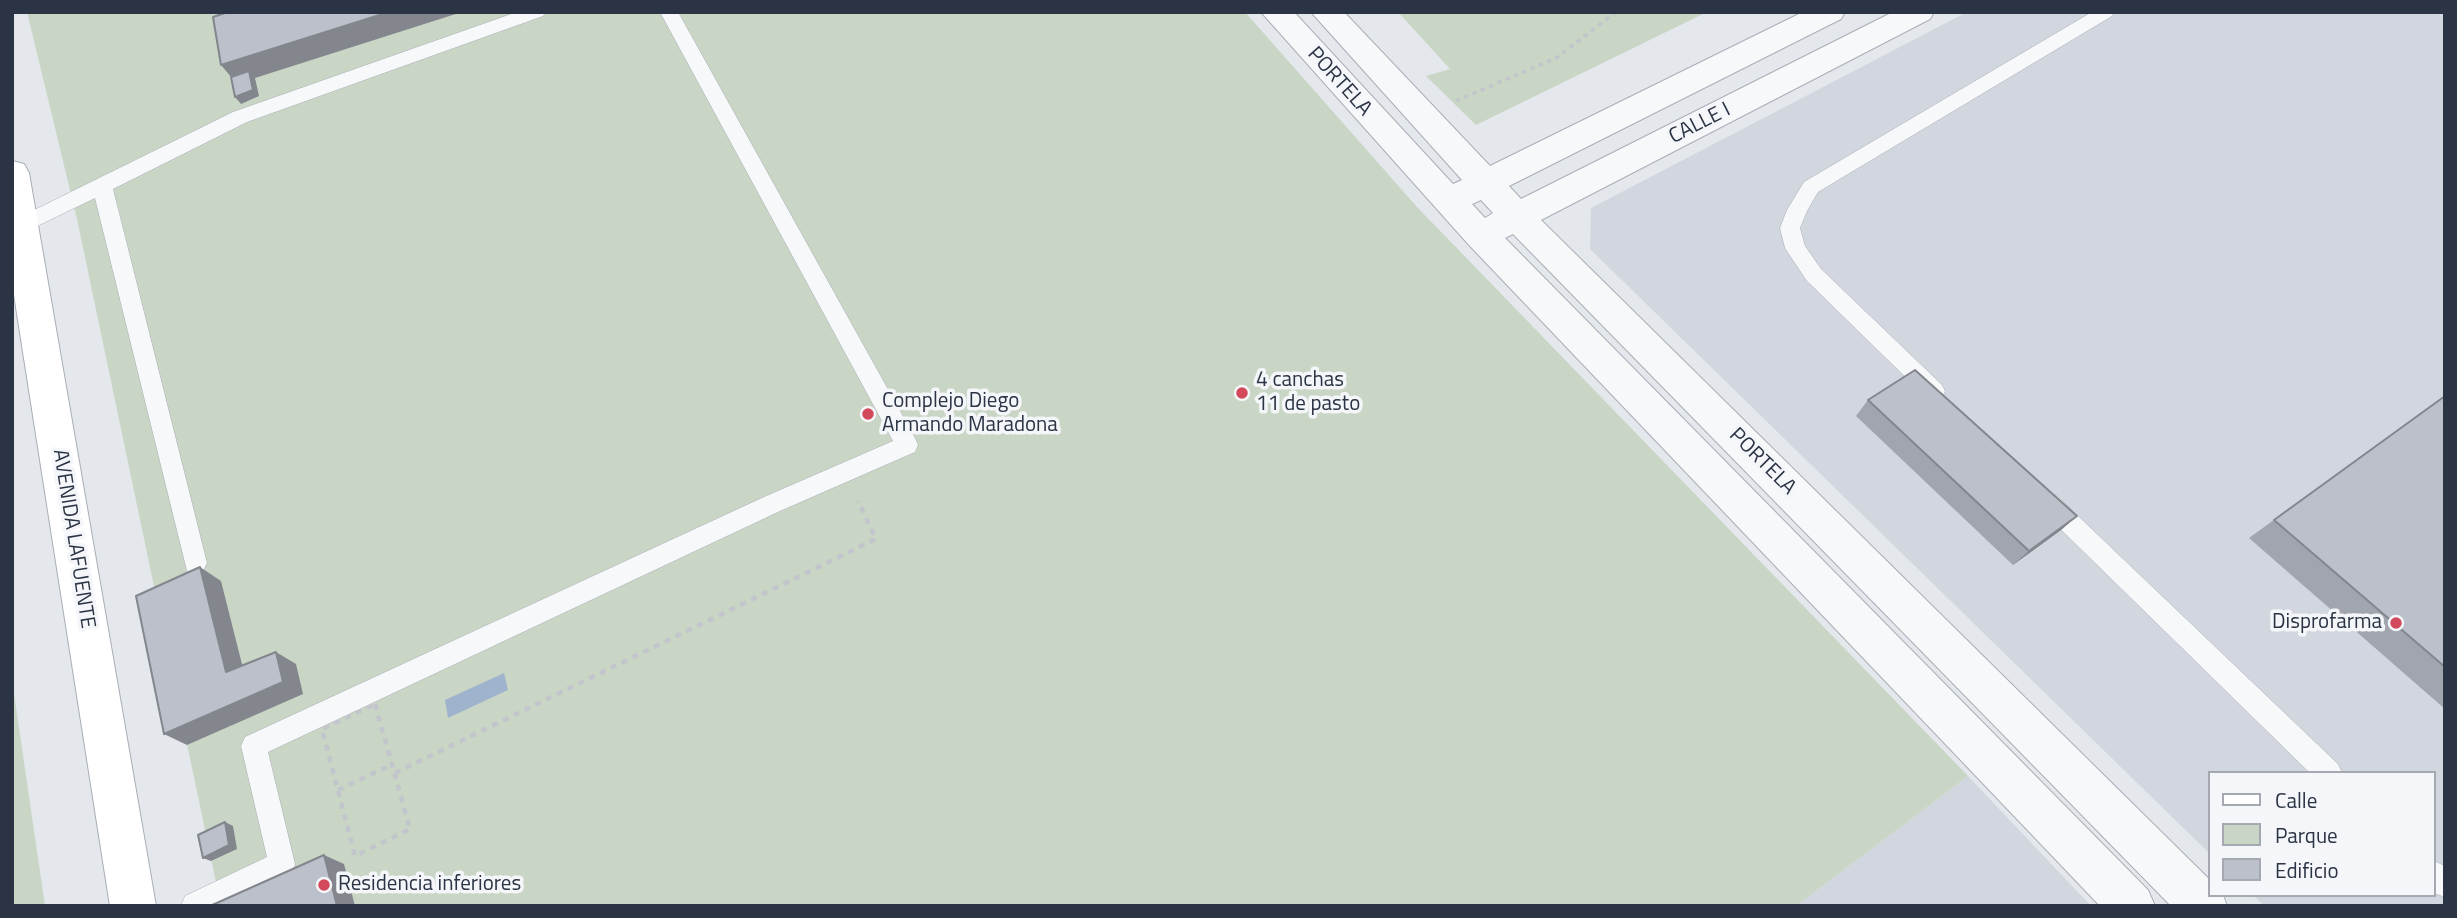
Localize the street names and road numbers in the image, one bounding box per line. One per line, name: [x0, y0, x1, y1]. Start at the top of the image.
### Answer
street label: PORTELA: [1301, 42, 1377, 122]
street label: CALLE I: [1665, 98, 1735, 150]
street label: PORTELA: [1723, 423, 1801, 501]
street label: AVENIDA LAFUENTE: [46, 448, 100, 630]

